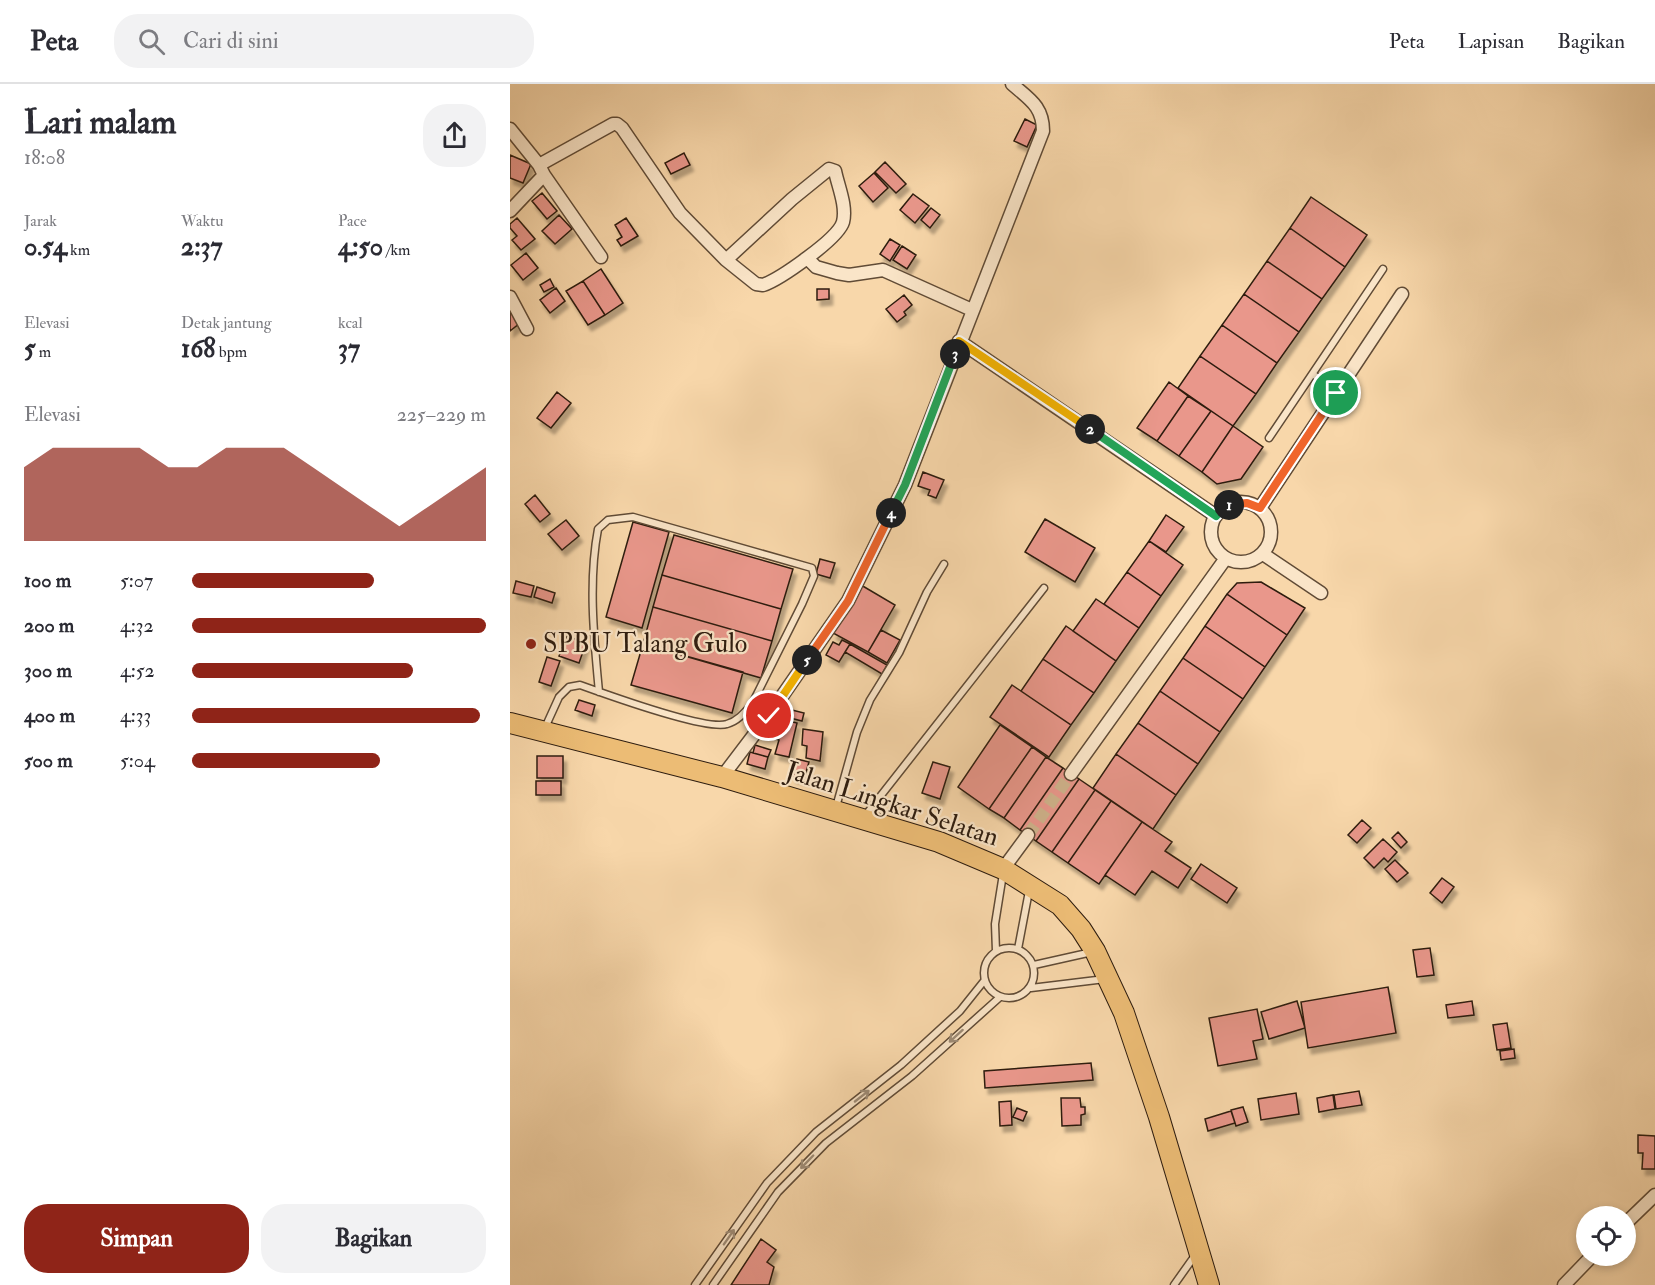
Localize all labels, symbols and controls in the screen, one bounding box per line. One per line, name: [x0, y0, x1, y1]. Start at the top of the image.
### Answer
search box: [114, 14, 534, 68]
text: Peta: [30, 24, 78, 59]
icon: search: [135, 25, 168, 58]
text: Cari di sini: [183, 27, 279, 55]
text: Peta: [1389, 28, 1425, 55]
text: Lapisan: [1458, 28, 1524, 55]
text: Bagikan: [1557, 28, 1625, 55]
text: Lari malam: [24, 102, 176, 143]
button: share: [423, 104, 486, 167]
text: 18:08: [24, 145, 65, 170]
text: Jarak: [24, 211, 57, 231]
text: Waktu: [181, 211, 223, 231]
text: Pace: [338, 211, 367, 231]
text: 0.54: [24, 231, 67, 263]
text: 2:37: [181, 231, 223, 263]
text: 4:50: [338, 231, 383, 263]
text: km: [67, 240, 90, 260]
text: /km: [383, 240, 411, 260]
text: Elevasi: [24, 313, 69, 333]
text: Detak jantung: [181, 313, 272, 333]
text: kcal: [338, 313, 363, 333]
text: 5: [24, 333, 35, 365]
text: 168: [181, 333, 215, 365]
text: 37: [338, 333, 360, 365]
pin: 3: [940, 339, 970, 369]
text: m: [35, 342, 51, 362]
text: bpm: [215, 342, 247, 362]
text: 3: [952, 344, 958, 364]
pin: [1310, 367, 1361, 418]
icon: arrive: [1319, 376, 1352, 409]
text: Elevasi: [24, 402, 81, 427]
text: 225–229 m: [397, 402, 486, 427]
pin: 2: [1075, 414, 1105, 444]
text: 2: [1086, 419, 1094, 439]
pin: 1: [1214, 490, 1244, 520]
text: 1: [1226, 495, 1232, 515]
pin: 4: [876, 498, 906, 528]
text: 4: [887, 503, 895, 523]
text: 100 m: [24, 568, 71, 593]
text: 5:07: [120, 568, 153, 593]
text: 200 m: [24, 613, 74, 638]
text: 4:32: [120, 613, 154, 638]
place label: SPBU Talang Gulo: [543, 628, 747, 660]
marker: SPBU Talang Gulo: [524, 637, 538, 651]
pin: 5: [792, 645, 822, 675]
text: 5: [803, 650, 811, 670]
text: 300 m: [24, 658, 72, 683]
text: 4:52: [120, 658, 155, 683]
pin: [743, 690, 794, 741]
icon: check: [752, 699, 785, 732]
text: 400 m: [24, 703, 75, 728]
text: 4:33: [120, 703, 151, 728]
text: 500 m: [24, 748, 73, 773]
text: 5:04: [120, 748, 155, 773]
street label: Jalan Lingkar Selatan: [780, 754, 1003, 854]
one-way arrow: [949, 1029, 964, 1043]
one-way arrow: [853, 1090, 869, 1103]
one-way arrow: [800, 1154, 815, 1169]
button: Simpan: [24, 1204, 249, 1273]
button: Bagikan: [261, 1204, 486, 1273]
map controls: [1576, 1206, 1636, 1266]
button: locate: [1576, 1206, 1636, 1266]
one-way arrow: [723, 1229, 735, 1246]

